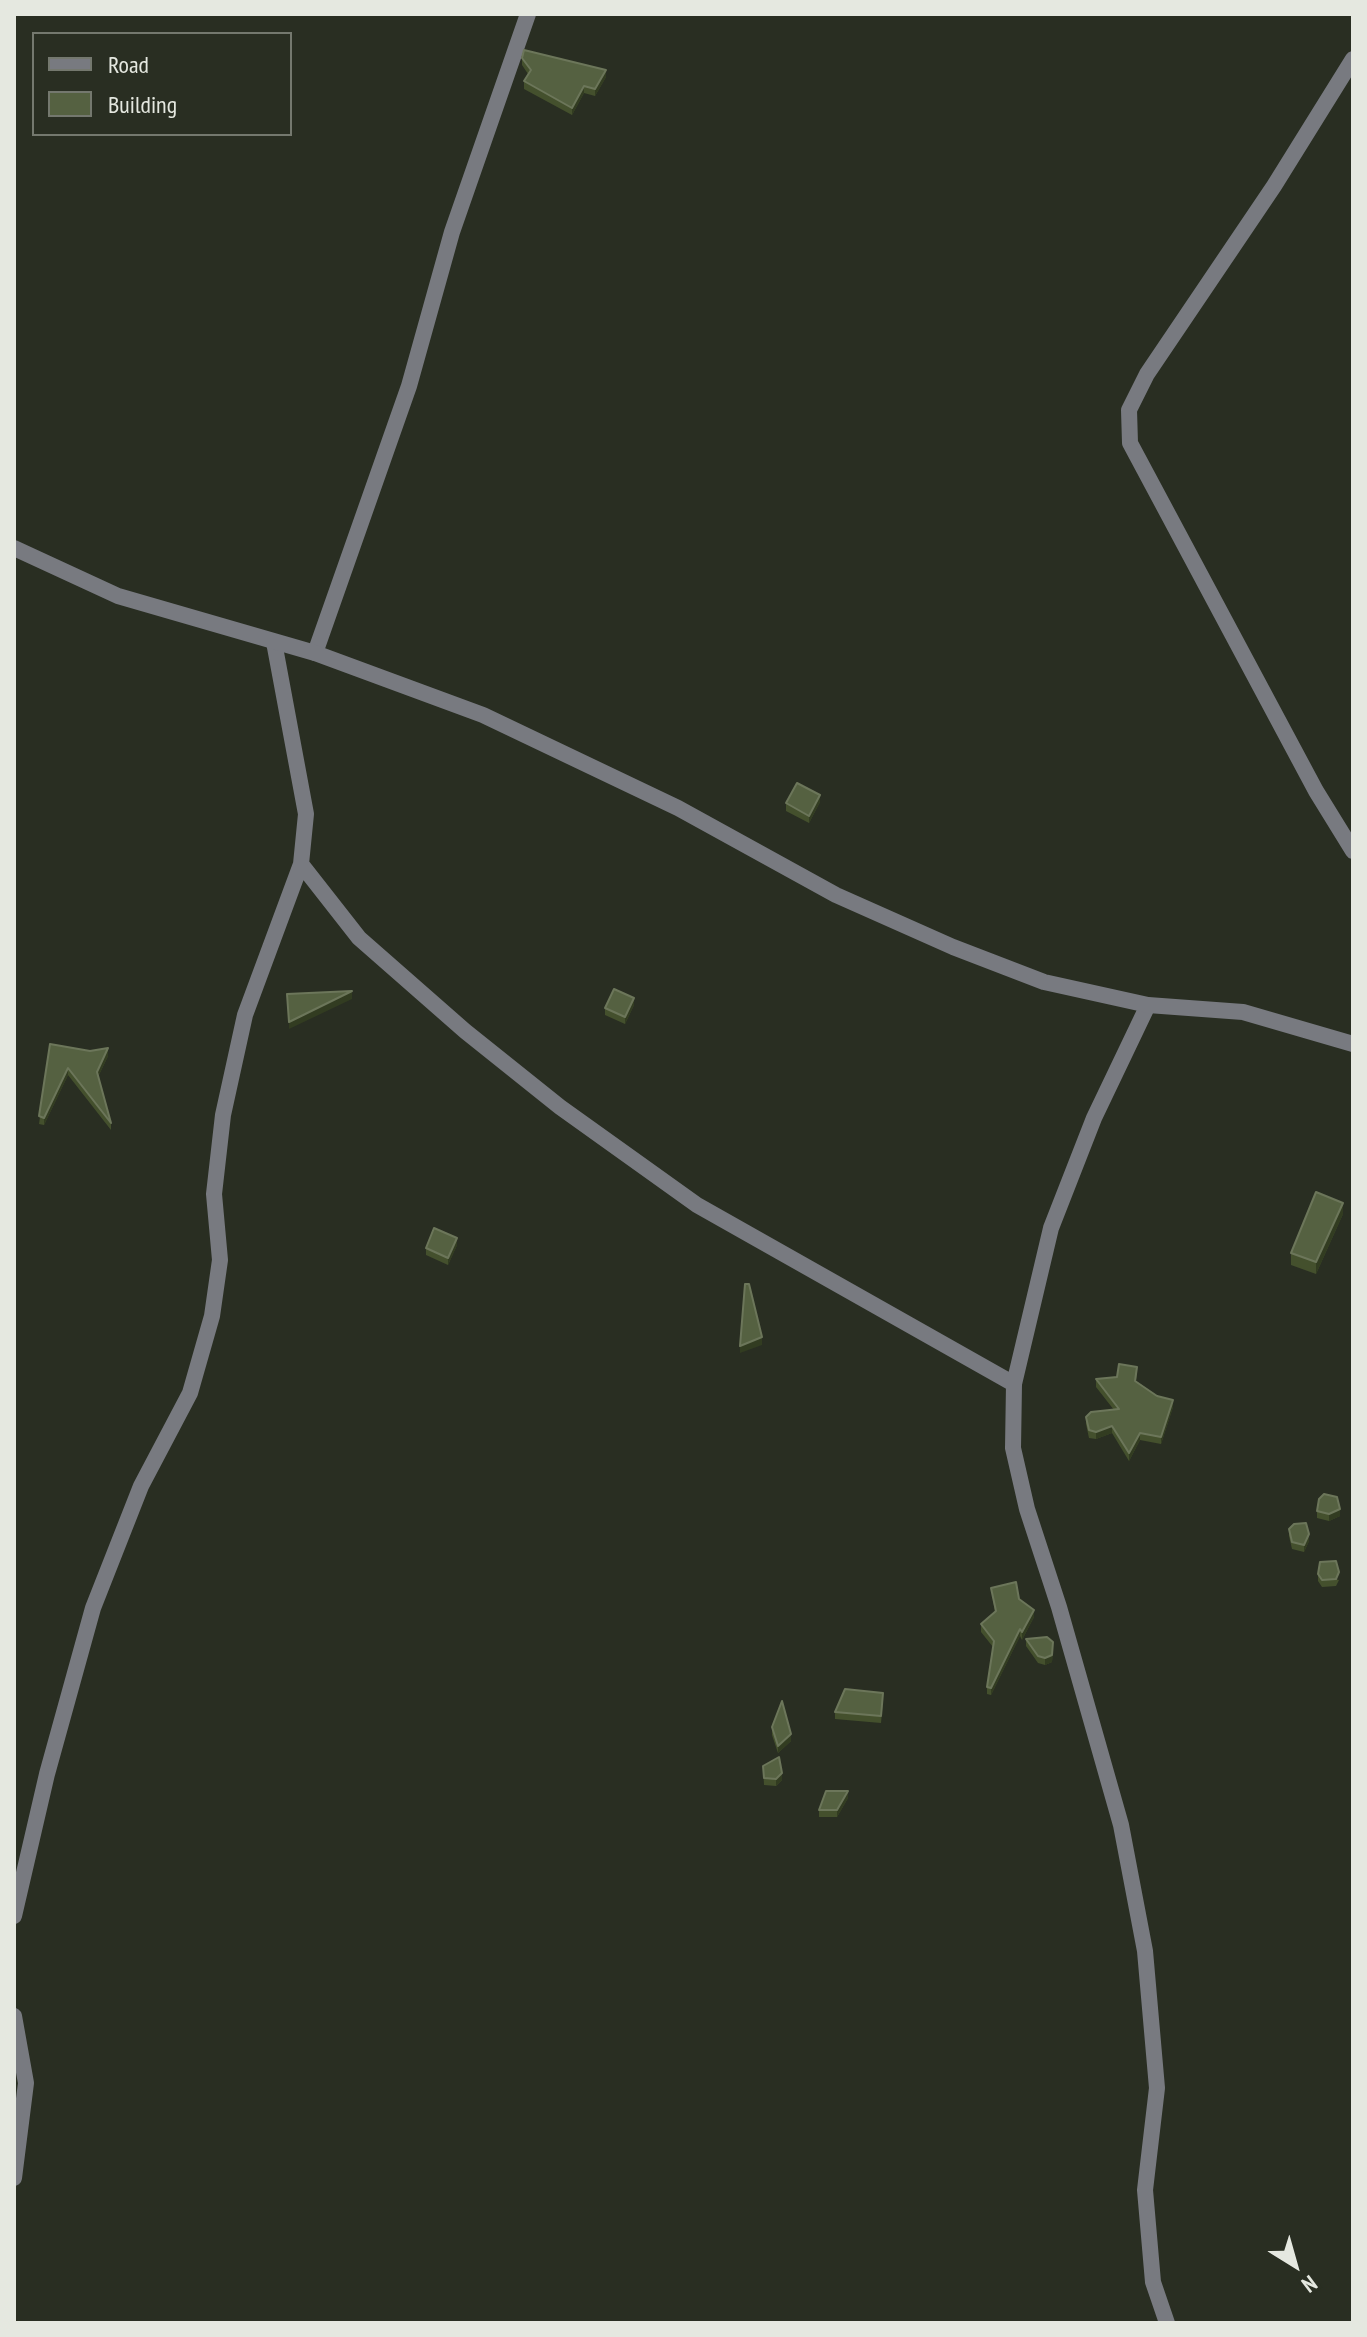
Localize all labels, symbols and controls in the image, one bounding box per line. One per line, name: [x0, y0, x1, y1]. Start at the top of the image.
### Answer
legend: [32, 32, 292, 136]
text: Road: [108, 49, 149, 80]
text: Building: [108, 89, 177, 120]
north arrow: [1255, 2225, 1335, 2305]
text: N: [1296, 2269, 1323, 2299]

